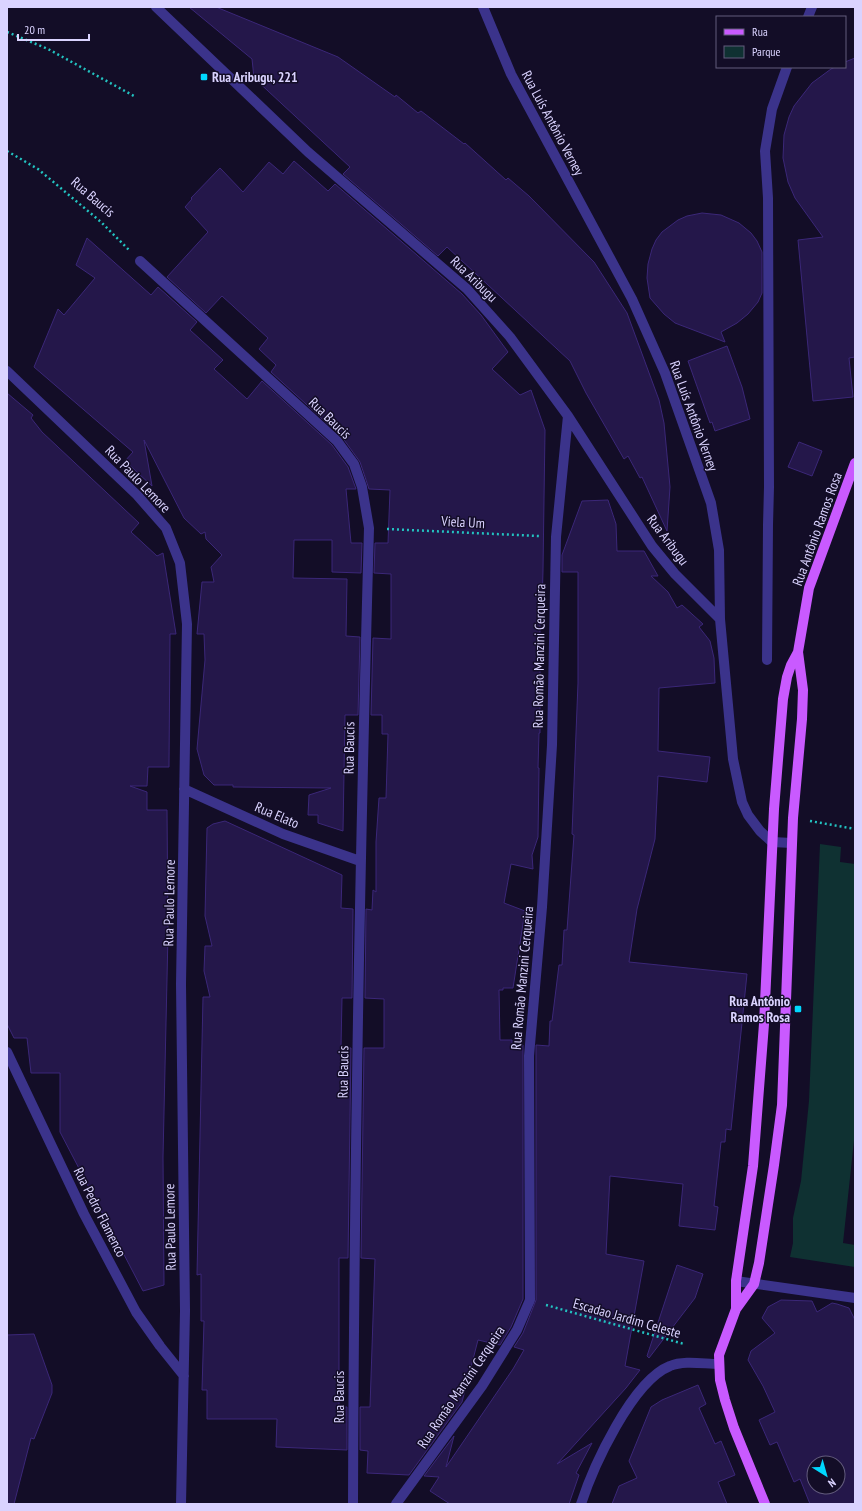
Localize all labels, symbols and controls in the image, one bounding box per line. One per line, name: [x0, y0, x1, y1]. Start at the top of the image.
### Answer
scale bar: [18, 16, 89, 42]
legend: [716, 16, 846, 68]
text: 20 m: [24, 22, 45, 37]
text: Rua: [752, 24, 768, 39]
text: Parque: [752, 44, 781, 59]
street label: Rua Luís Antônio Verney: [518, 67, 589, 179]
place label: Rua Aribugu, 221: [212, 68, 298, 86]
marker: Rua Aribugu, 221: [199, 72, 209, 82]
street label: Rua Baucis: [67, 173, 119, 221]
street label: Rua Aribugu: [447, 252, 501, 306]
street label: Rua Luís Antônio Verney: [666, 358, 723, 474]
street label: Rua Baucis: [305, 393, 355, 443]
street label: Rua Paulo Lemore: [101, 441, 175, 517]
street label: Rua Antônio Ramos Rosa: [788, 470, 846, 588]
street label: Rua Aribugu: [643, 511, 693, 569]
street label: Viela Um: [440, 512, 485, 532]
street label: Rua Romão Manzini Cerqueira: [529, 584, 549, 728]
street label: Rua Baucis: [340, 721, 358, 774]
street label: Rua Elato: [252, 798, 302, 832]
street label: Rua Paulo Lemore: [159, 859, 179, 947]
street label: Rua Romão Manzini Cerqueira: [507, 905, 537, 1051]
place label: Rua Antônio Ramos Rosa: [729, 992, 790, 1026]
marker: Rua Antônio Ramos Rosa: [793, 1004, 803, 1014]
street label: Rua Baucis: [334, 1045, 352, 1098]
street label: Rua Pedro Flamenco: [70, 1164, 130, 1260]
street label: Rua Paulo Lemore: [160, 1183, 180, 1271]
street label: Escadao Jardim Celeste: [571, 1294, 683, 1342]
street label: Rua Romão Manzini Cerqueira: [413, 1322, 509, 1452]
street label: Rua Baucis: [330, 1371, 348, 1423]
north arrow: [806, 1455, 846, 1495]
text: N: [825, 1476, 839, 1490]

